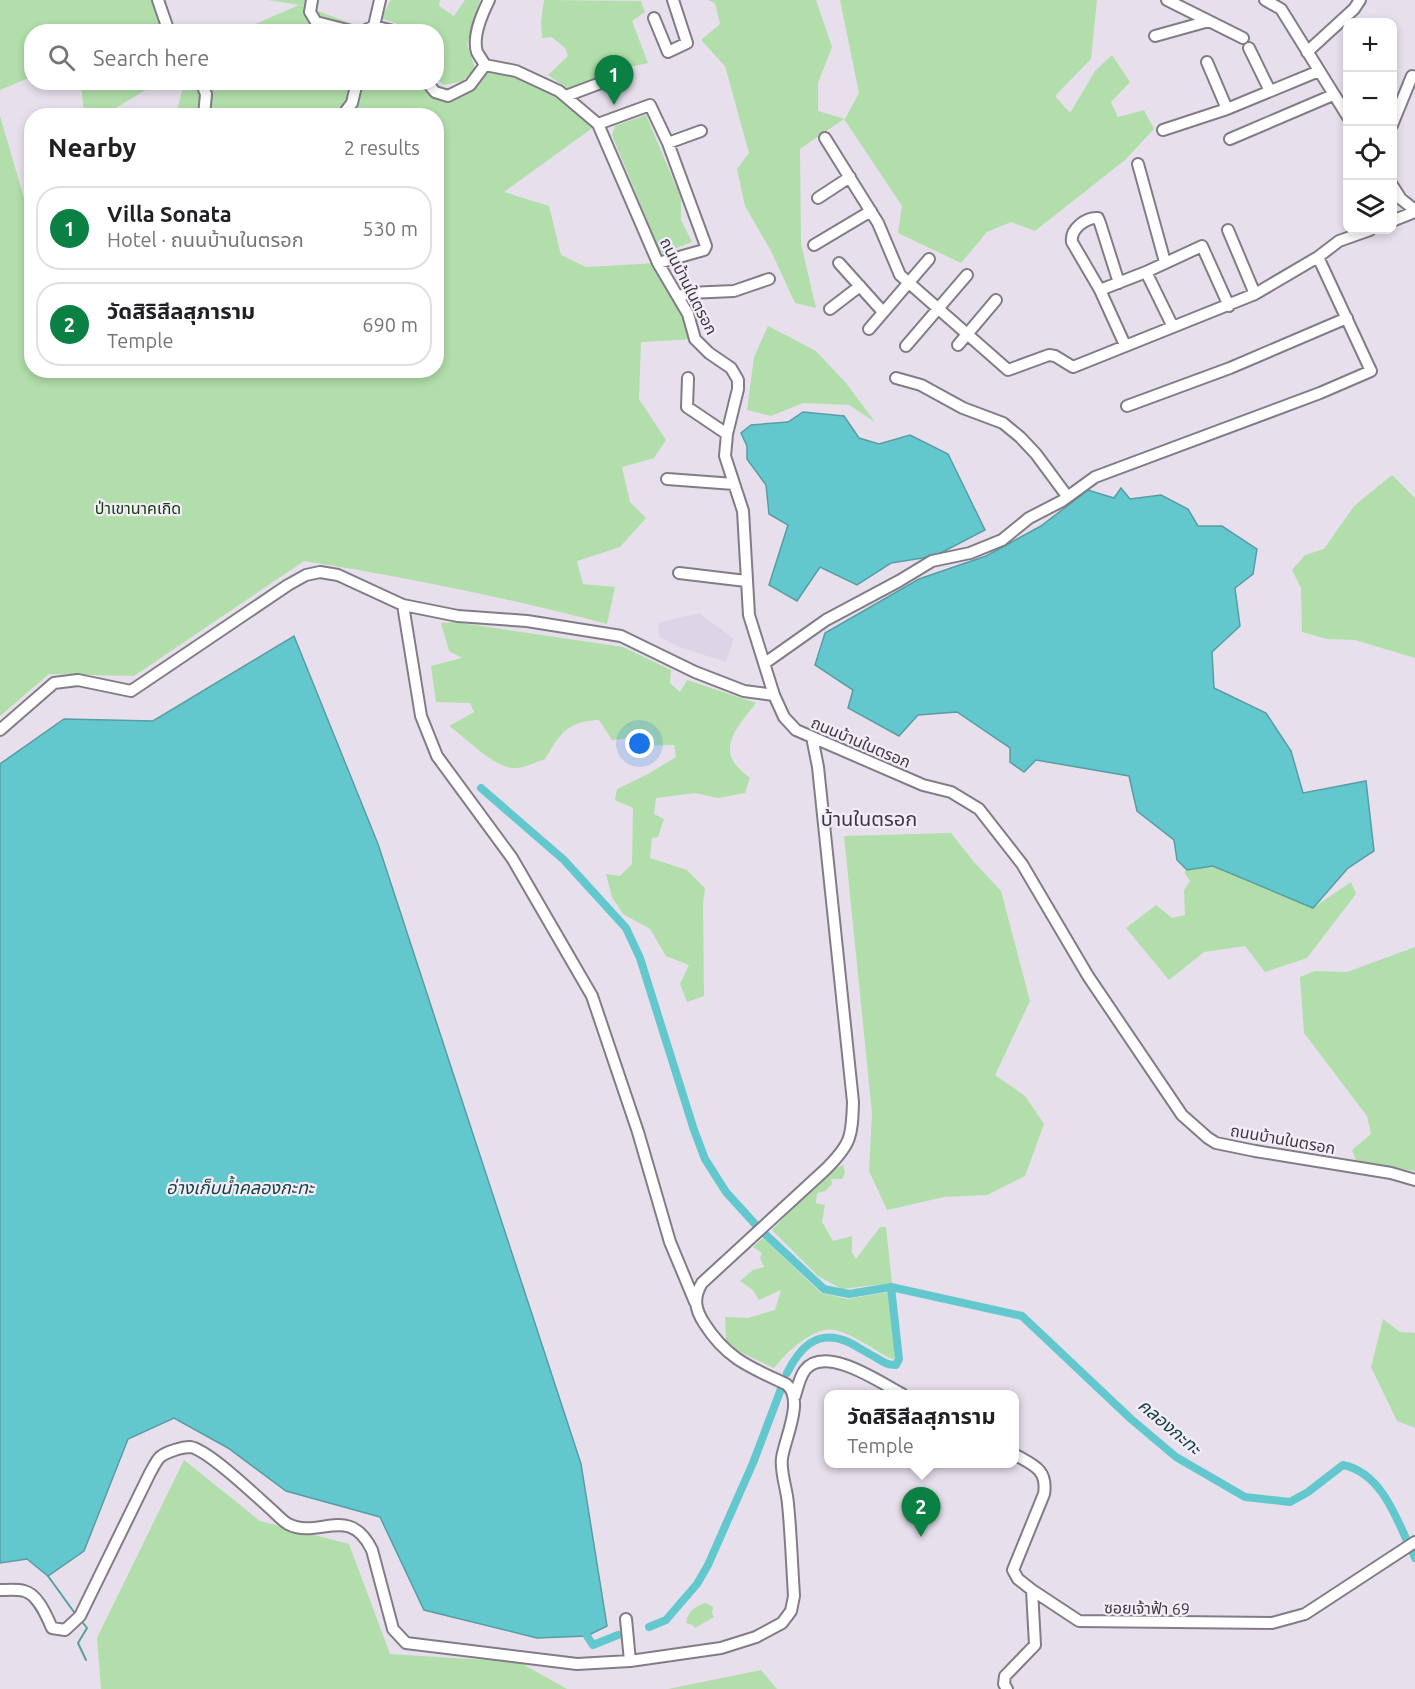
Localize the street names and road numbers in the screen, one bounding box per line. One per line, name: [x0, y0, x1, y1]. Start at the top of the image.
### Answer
street label: ถนนบ้านในตรอก: [657, 235, 721, 337]
street label: ถนนบ้านในตรอก: [809, 713, 913, 771]
street label: ถนนบ้านในตรอก: [1229, 1121, 1337, 1157]
street label: ซอยเจ้าฟ้า 69: [1104, 1598, 1190, 1618]

